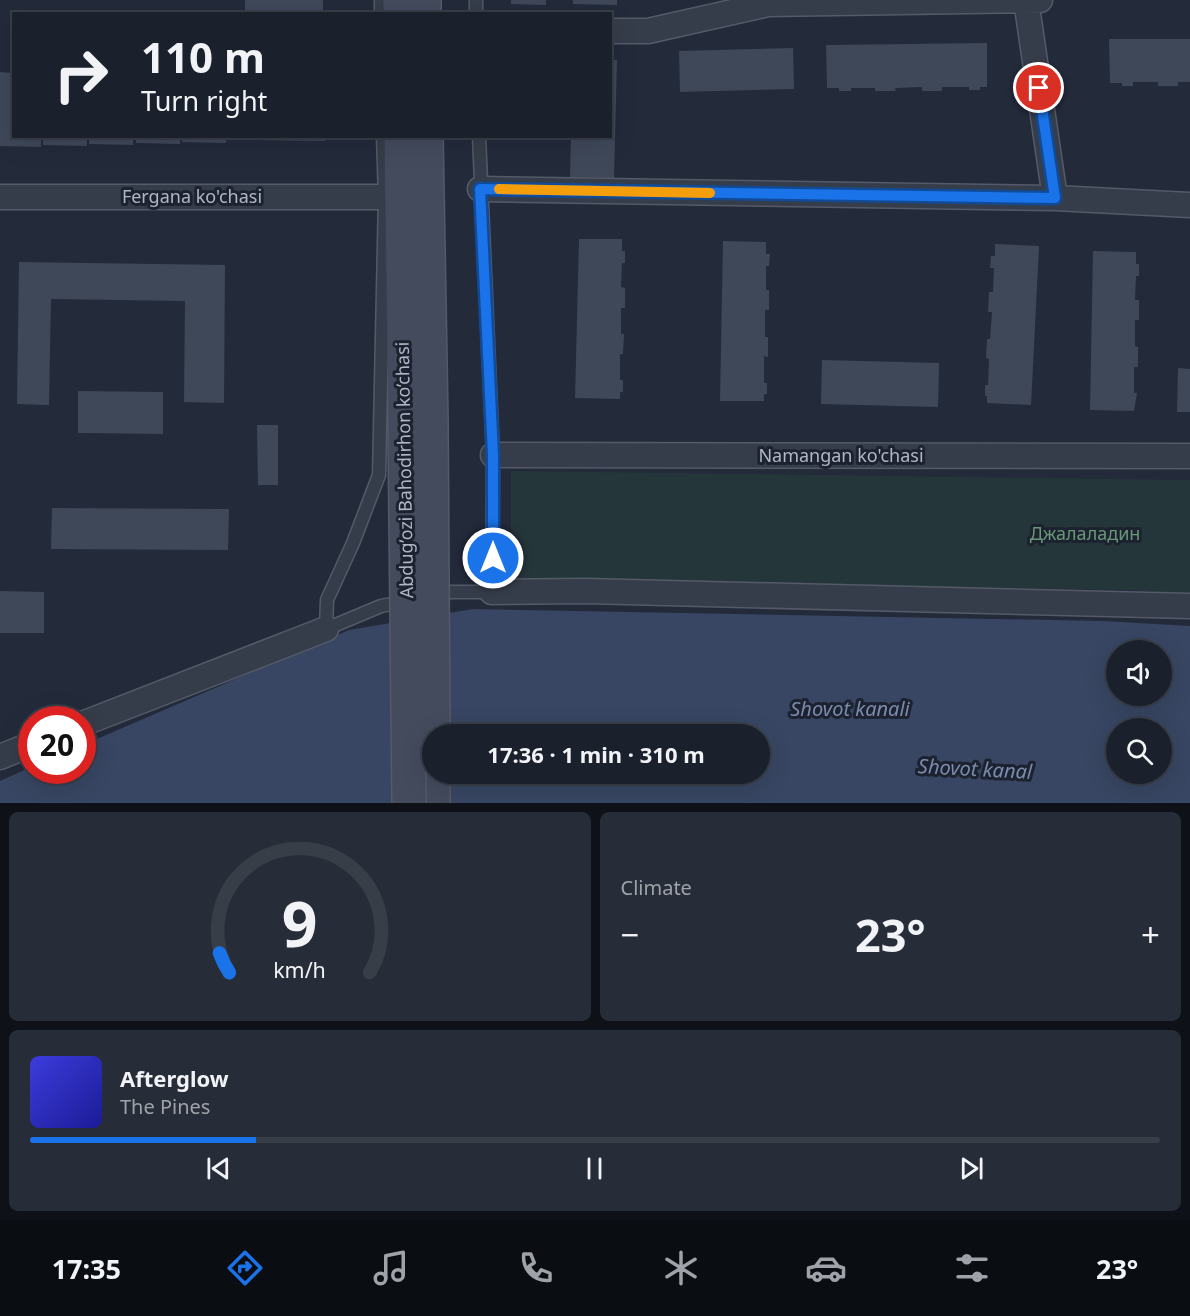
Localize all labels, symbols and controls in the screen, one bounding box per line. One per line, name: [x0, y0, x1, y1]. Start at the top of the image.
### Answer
text: 110 m: [141, 28, 265, 85]
icon: right: [42, 36, 120, 114]
pin: [1013, 62, 1064, 113]
icon: arrive: [1022, 71, 1055, 104]
text: Turn right: [141, 82, 267, 119]
street label: Fergana ko'chasi: [122, 184, 262, 208]
street label: Abdug’ozi Bahodirhon ko’chasi: [390, 341, 418, 599]
street label: Namangan ko'chasi: [758, 443, 924, 467]
park label: Джалаладин: [1030, 521, 1140, 545]
position arrow: [461, 526, 525, 590]
map controls: [1106, 640, 1172, 784]
button: sound: [1106, 640, 1172, 706]
water label: Shovot kanali: [790, 695, 911, 722]
speed limit sign: 20: [18, 706, 96, 784]
button: search: [1106, 718, 1172, 784]
text: 17:36 · 1 min · 310 m: [487, 739, 705, 769]
water label: Shovot kanal: [917, 752, 1034, 785]
text: Climate: [621, 874, 692, 901]
text: 9: [282, 880, 318, 965]
text: 23°: [855, 904, 926, 965]
text: −: [621, 912, 639, 957]
text: +: [1141, 912, 1160, 957]
text: km/h: [273, 956, 326, 985]
text: Afterglow: [120, 1063, 229, 1093]
text: The Pines: [120, 1093, 210, 1120]
icon: previous: [202, 1152, 235, 1185]
icon: pause: [578, 1152, 611, 1185]
icon: next: [955, 1152, 988, 1185]
icon: directions: [224, 1247, 266, 1289]
icon: music: [370, 1247, 412, 1289]
icon: phone: [515, 1247, 557, 1289]
icon: climate: [660, 1247, 702, 1289]
icon: car: [805, 1247, 847, 1289]
icon: filters: [951, 1247, 993, 1289]
text: 17:35: [52, 1250, 121, 1287]
text: 23°: [1096, 1250, 1138, 1287]

